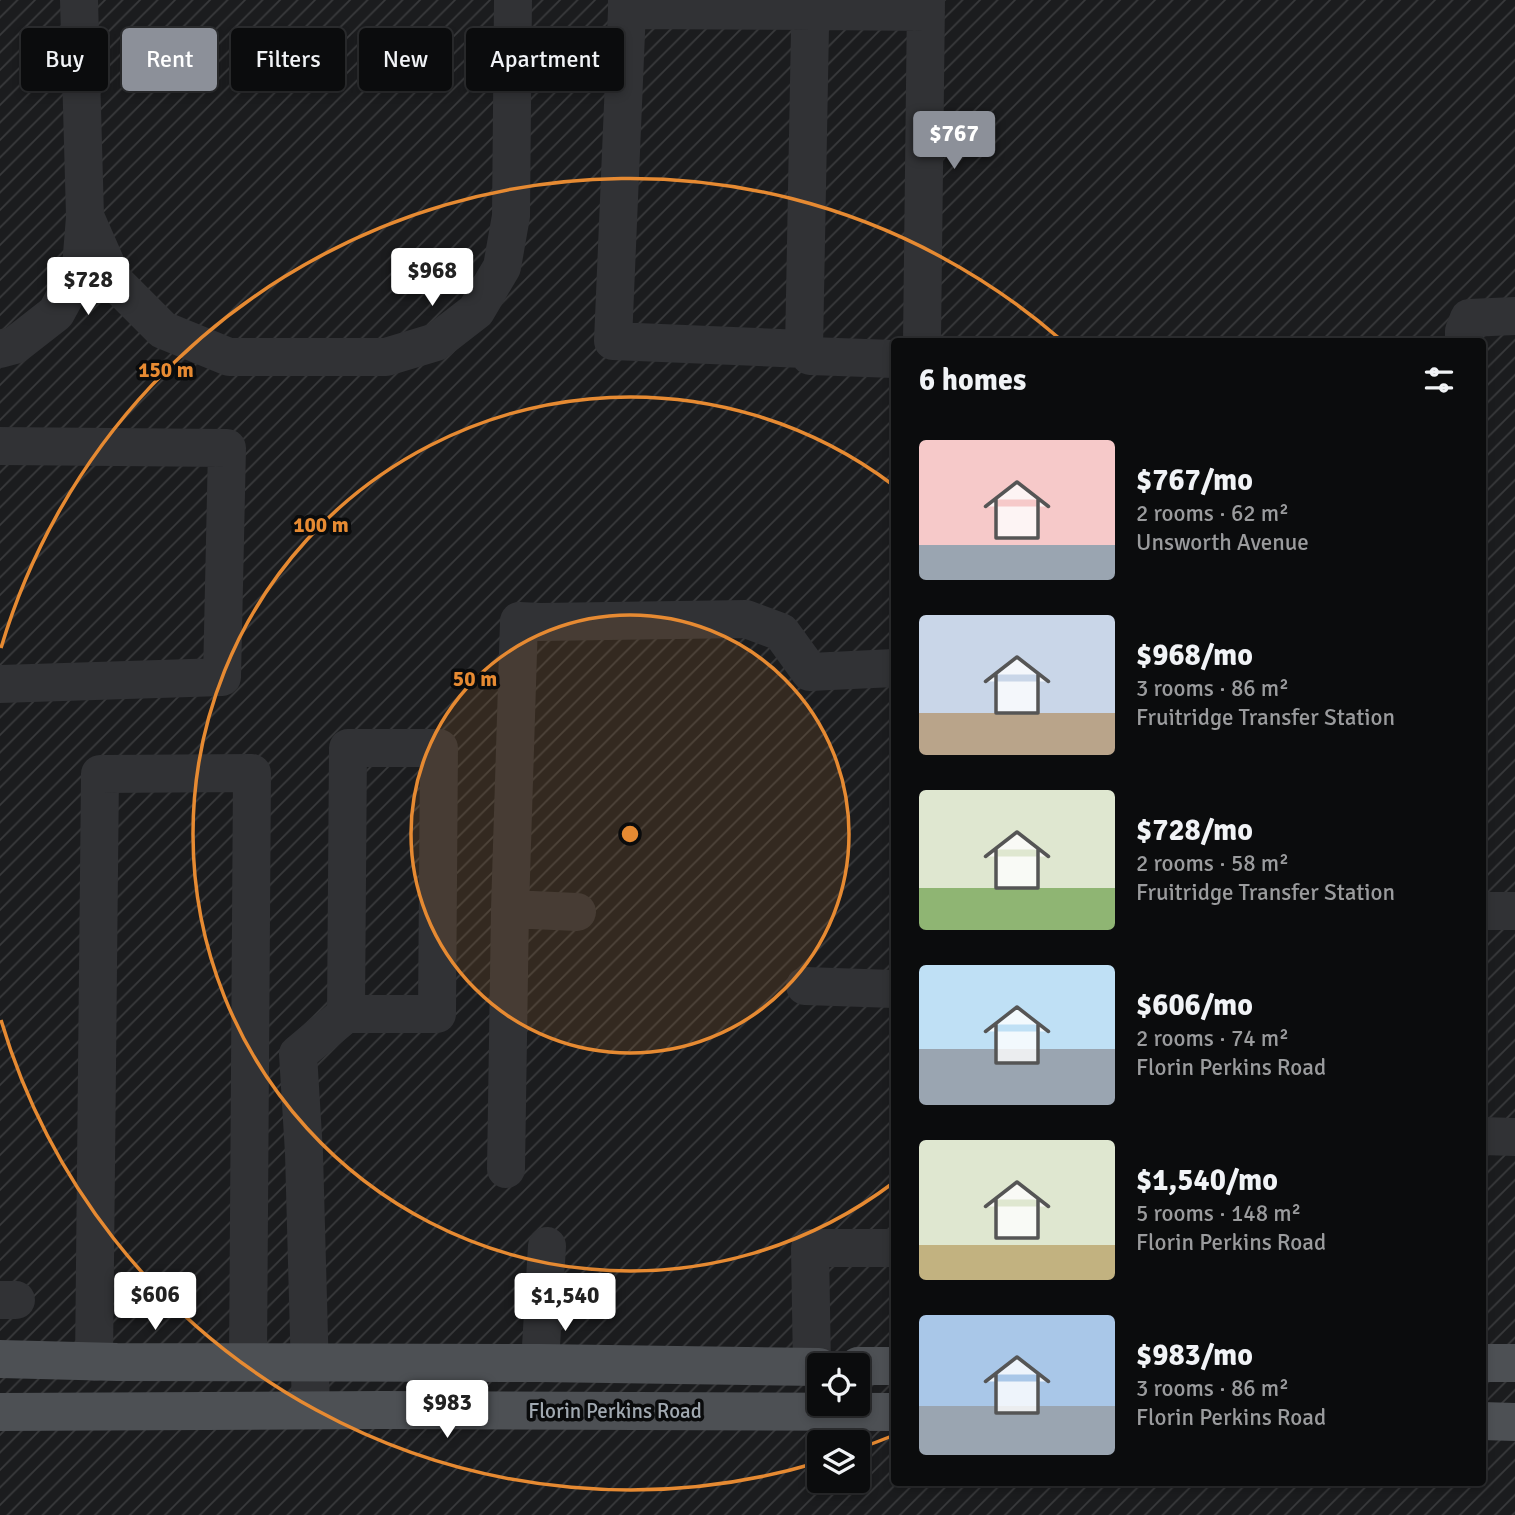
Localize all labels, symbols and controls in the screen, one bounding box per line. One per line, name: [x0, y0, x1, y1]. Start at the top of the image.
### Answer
chip: Buy: [21, 28, 108, 91]
chip: Rent: [122, 28, 217, 91]
chip: Filters: [231, 28, 345, 91]
chip: New: [359, 28, 452, 91]
chip: Apartment: [466, 28, 624, 91]
pin: $767: [913, 111, 995, 171]
text: $767: [929, 119, 979, 148]
pin: $968: [391, 248, 473, 308]
text: $968: [407, 256, 457, 285]
pin: $728: [47, 258, 129, 317]
text: $728: [63, 265, 113, 294]
text: 150 m: [138, 357, 194, 383]
icon: filters: [1420, 361, 1458, 399]
text: 6 homes: [919, 362, 1026, 399]
text: $767/mo: [1136, 462, 1253, 499]
icon: home: [975, 468, 1059, 552]
text: 2 rooms · 62 m²: [1136, 499, 1289, 528]
text: 100 m: [293, 512, 349, 538]
text: Unsworth Avenue: [1136, 528, 1309, 557]
text: $968/mo: [1136, 637, 1253, 674]
icon: home: [975, 643, 1059, 727]
text: 50 m: [453, 666, 497, 692]
text: 3 rooms · 86 m²: [1136, 674, 1289, 703]
text: Fruitridge Transfer Station: [1136, 703, 1395, 732]
text: $728/mo: [1136, 812, 1253, 849]
icon: home: [975, 818, 1059, 902]
centre of rings: [618, 822, 642, 846]
text: 2 rooms · 58 m²: [1136, 849, 1289, 878]
text: Fruitridge Transfer Station: [1136, 878, 1395, 907]
text: $606/mo: [1136, 987, 1253, 1024]
icon: home: [975, 993, 1059, 1077]
text: 2 rooms · 74 m²: [1136, 1024, 1289, 1053]
text: Florin Perkins Road: [1136, 1053, 1326, 1082]
text: $1,540/mo: [1136, 1162, 1278, 1199]
icon: home: [975, 1168, 1059, 1252]
text: 5 rooms · 148 m²: [1136, 1199, 1301, 1228]
text: Florin Perkins Road: [1136, 1228, 1326, 1257]
pin: $606: [114, 1272, 196, 1332]
pin: $1,540: [508, 1274, 622, 1333]
text: $606: [130, 1280, 180, 1309]
text: $1,540: [531, 1281, 599, 1310]
text: $983/mo: [1136, 1337, 1253, 1374]
icon: home: [975, 1343, 1059, 1427]
map controls: [807, 1353, 870, 1493]
button: locate: [807, 1353, 870, 1416]
text: 3 rooms · 86 m²: [1136, 1374, 1289, 1403]
pin: $983: [406, 1380, 488, 1440]
text: $983: [422, 1388, 472, 1417]
street label: Florin Perkins Road: [528, 1398, 702, 1424]
text: Florin Perkins Road: [1136, 1403, 1326, 1432]
button: layers: [807, 1430, 870, 1493]

